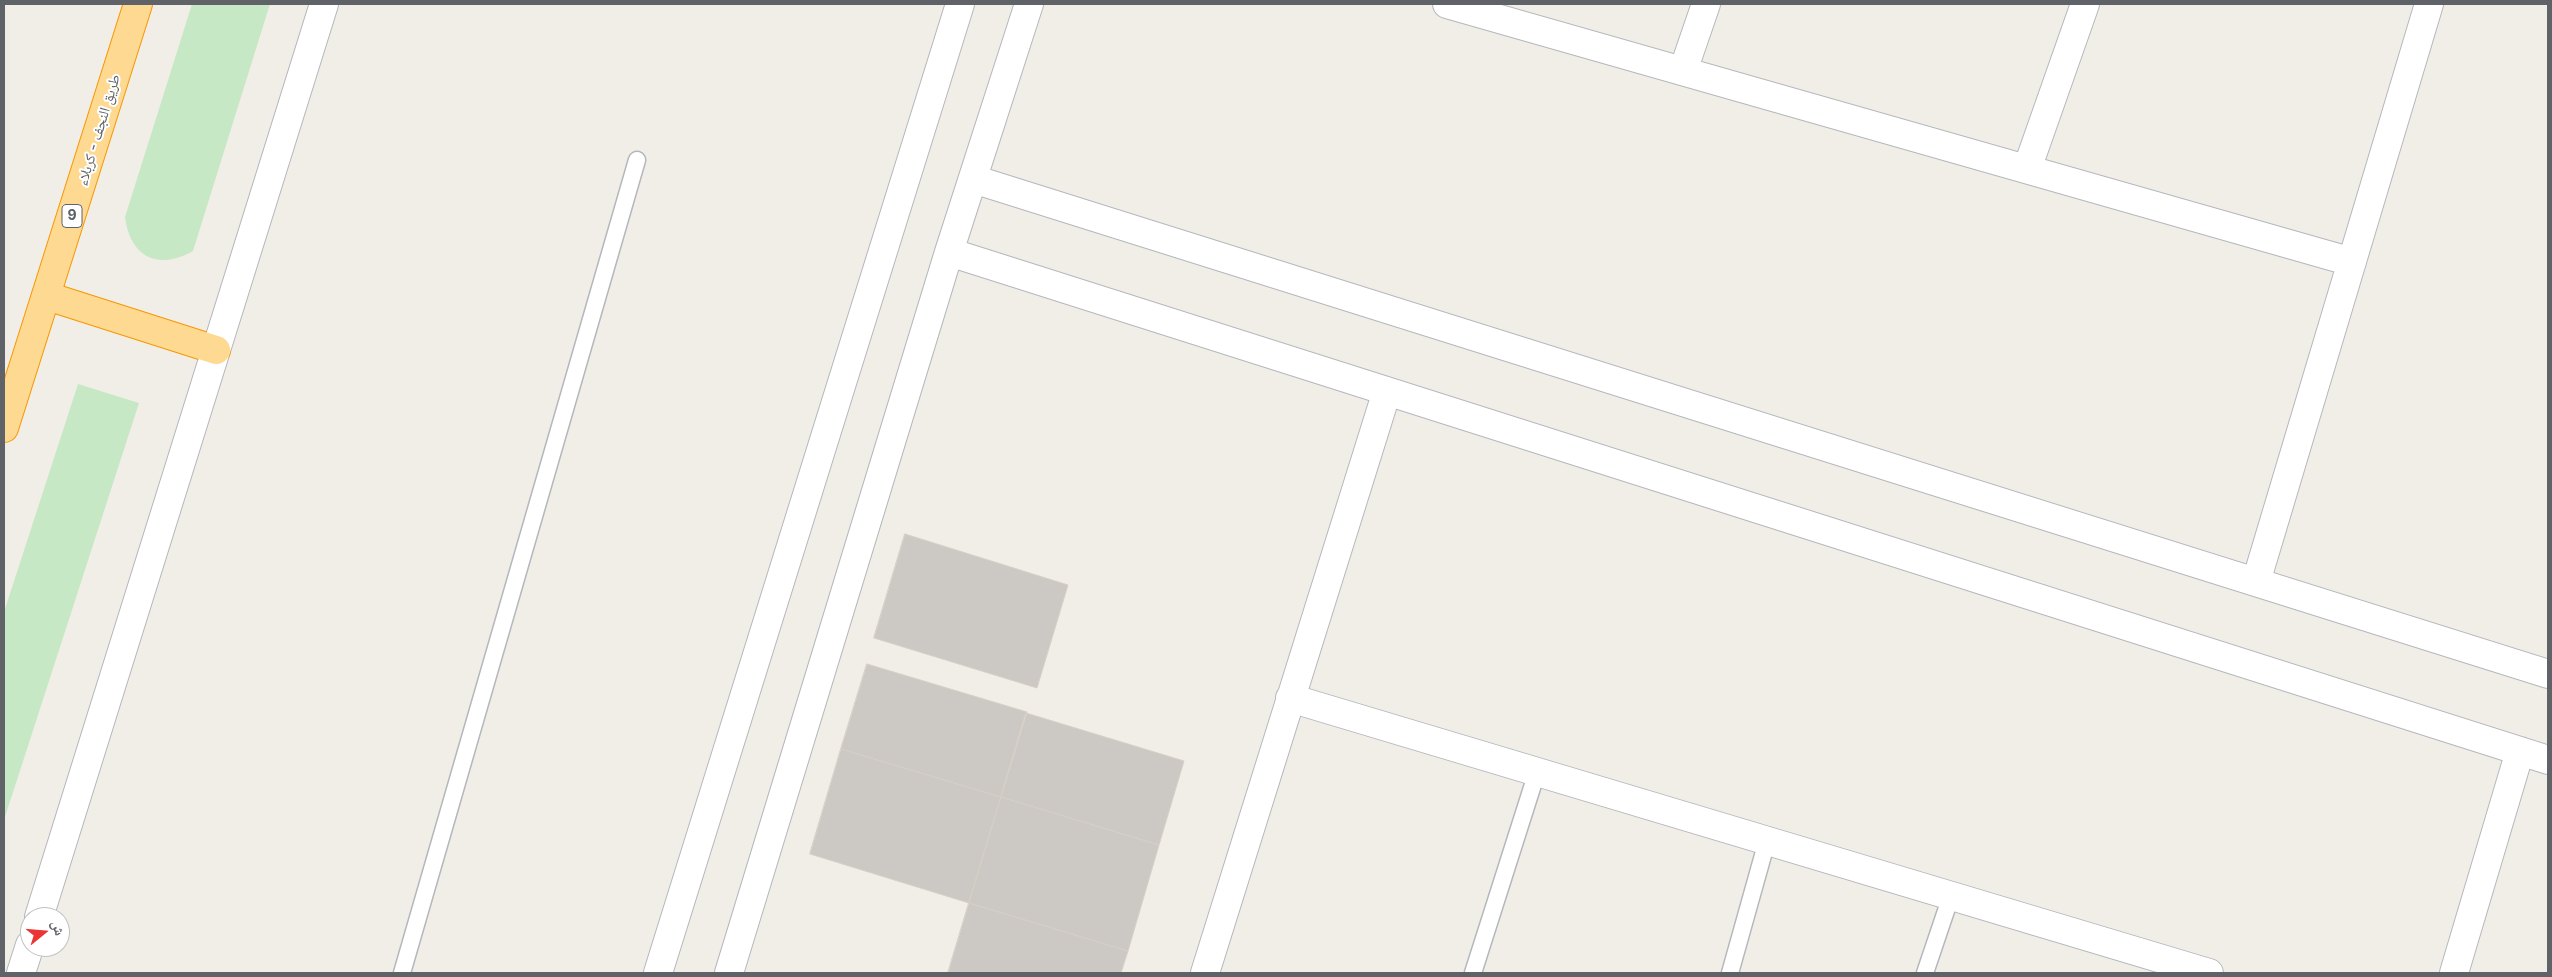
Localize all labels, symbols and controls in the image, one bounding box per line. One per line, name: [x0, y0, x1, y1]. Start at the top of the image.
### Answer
street label: طريق النجف - كربلاء: [73, 72, 125, 188]
road number: 9: [62, 205, 82, 228]
north arrow: [20, 907, 70, 957]
text: ش: [49, 918, 69, 937]

